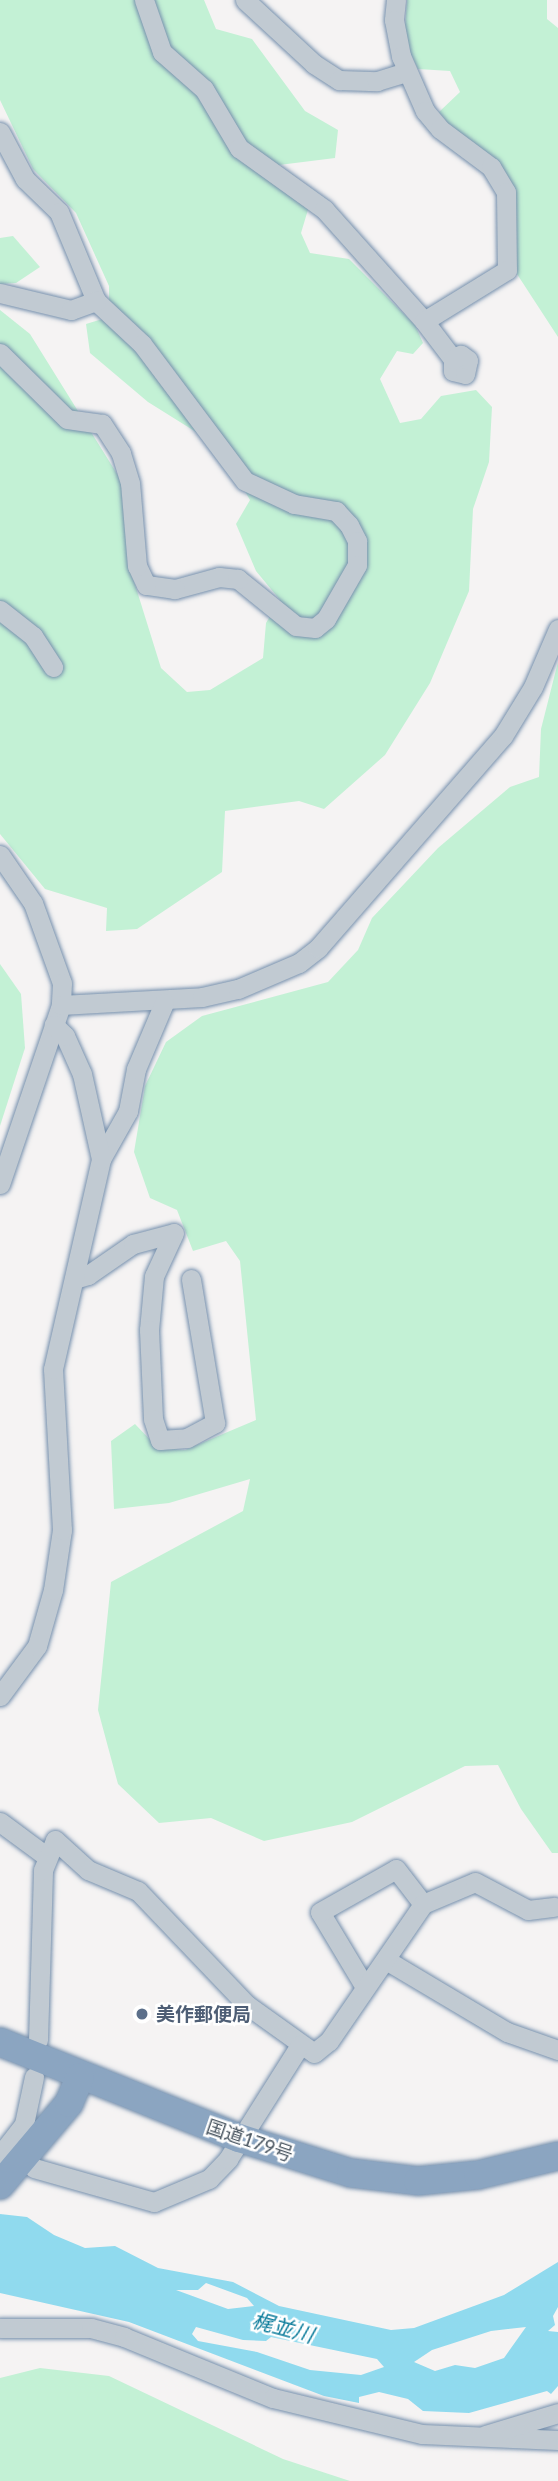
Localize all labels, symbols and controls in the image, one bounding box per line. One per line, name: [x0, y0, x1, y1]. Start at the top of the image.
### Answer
place label: 美作郵便局: [156, 2003, 251, 2025]
marker: 美作郵便局: [134, 2006, 150, 2022]
street label: 国道179号: [204, 2115, 296, 2165]
water label: 梶並川: [249, 2307, 317, 2347]

